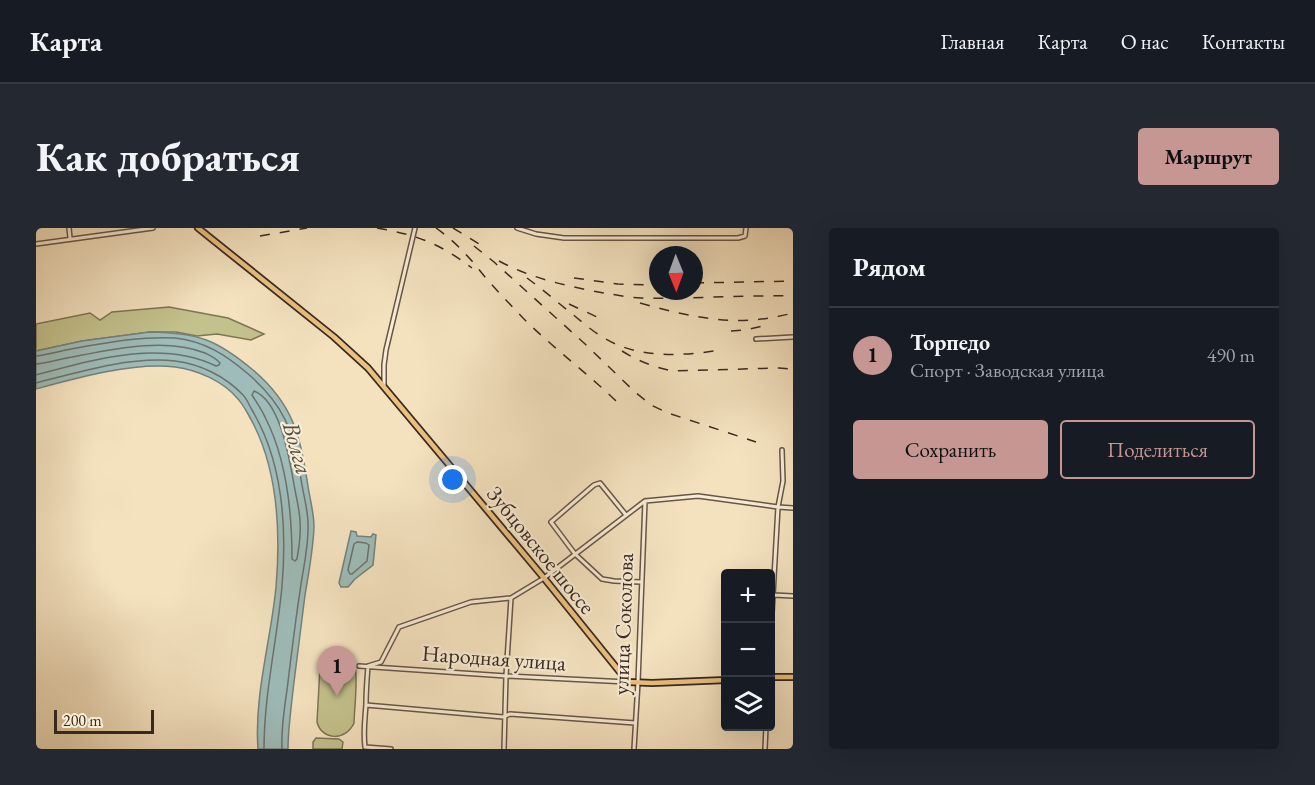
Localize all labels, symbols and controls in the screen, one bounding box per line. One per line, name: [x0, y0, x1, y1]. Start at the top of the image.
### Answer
text: Карта: [30, 23, 102, 59]
text: Главная: [940, 28, 1004, 55]
text: Карта: [1037, 28, 1088, 55]
text: О нас: [1121, 28, 1169, 55]
text: Контакты: [1202, 28, 1285, 55]
button: Маршрут: [1138, 128, 1279, 185]
text: Как добраться: [36, 129, 300, 184]
north arrow: [649, 246, 703, 300]
text: Рядом: [853, 250, 926, 284]
text: Торпедо: [910, 328, 990, 357]
text: 1: [867, 342, 878, 368]
text: 490 m: [1207, 342, 1255, 368]
text: Спорт · Заводская улица: [910, 357, 1105, 383]
water label: Волга: [275, 417, 320, 478]
button: Сохранить: [853, 420, 1048, 479]
button: Поделиться: [1060, 420, 1255, 479]
your location: [438, 465, 467, 494]
street label: Зубцовское шоссе: [480, 480, 602, 620]
street label: улица Соколова: [606, 552, 640, 696]
map controls: [721, 569, 775, 731]
button: +: [721, 569, 775, 623]
button: −: [721, 623, 775, 677]
street label: Народная улица: [421, 639, 567, 678]
pin: 1: [318, 646, 356, 696]
button: layers: [721, 677, 775, 731]
scale bar: [54, 707, 154, 735]
text: 200 m: [63, 710, 102, 731]

